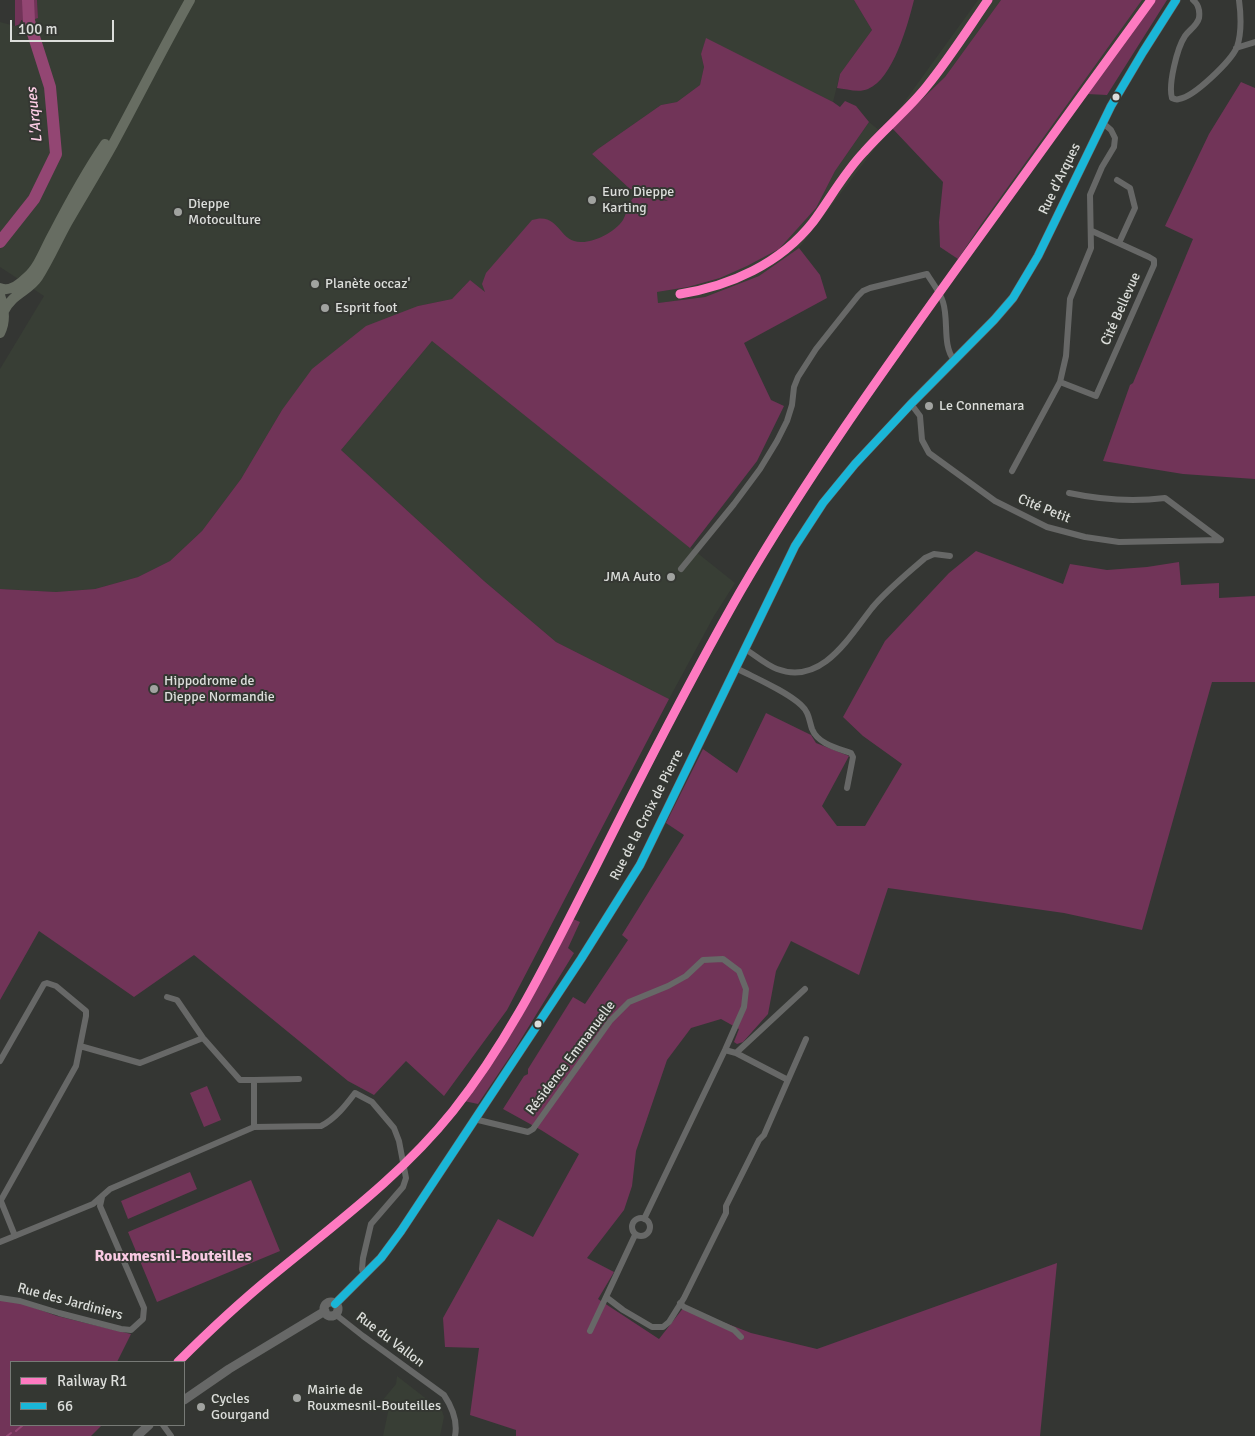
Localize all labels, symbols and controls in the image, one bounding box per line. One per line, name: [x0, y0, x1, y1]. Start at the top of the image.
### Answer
scale bar: [12, 10, 116, 42]
text: 100 m: [18, 20, 58, 38]
water label: L'Arques: [23, 86, 47, 144]
unlabelled marker: [1111, 92, 1121, 102]
street label: Rue d'Arques: [1035, 140, 1085, 218]
place label: Euro Dieppe Karting: [602, 184, 674, 216]
marker: Euro Dieppe Karting: [586, 194, 598, 206]
place label: Dieppe Motoculture: [188, 196, 261, 228]
marker: Dieppe Motoculture: [172, 206, 184, 218]
street label: Cité Bellevue: [1097, 270, 1145, 348]
place label: Planète occaz': [325, 276, 410, 292]
marker: Planète occaz': [309, 278, 321, 290]
place label: Esprit foot: [335, 300, 397, 316]
marker: Esprit foot: [319, 302, 331, 314]
place label: Le Connemara: [939, 398, 1024, 414]
marker: Le Connemara: [923, 400, 935, 412]
street label: Cité Petit: [1015, 491, 1073, 527]
place label: JMA Auto: [604, 569, 661, 585]
marker: JMA Auto: [665, 571, 677, 583]
place label: Hippodrome de Dieppe Normandie: [164, 673, 275, 706]
marker: Hippodrome de Dieppe Normandie: [148, 683, 160, 695]
street label: Rue de la Croix de Pierre: [607, 747, 687, 883]
street label: Résidence Emmanuelle: [523, 998, 619, 1118]
unlabelled marker: [533, 1019, 543, 1029]
district label: Rouxmesnil-Bouteilles: [94, 1247, 252, 1267]
street label: Rue des Jardiniers: [15, 1280, 125, 1324]
street label: Rue du Vallon: [352, 1309, 428, 1371]
legend: [10, 1361, 185, 1426]
text: Railway R1: [57, 1372, 127, 1390]
place label: Mairie de Rouxmesnil-Bouteilles: [307, 1382, 441, 1414]
place label: Cycles Gourgand: [211, 1391, 270, 1424]
marker: Mairie de Rouxmesnil-Bouteilles: [291, 1392, 303, 1404]
text: 66: [57, 1397, 73, 1415]
marker: Cycles Gourgand: [195, 1401, 207, 1413]

